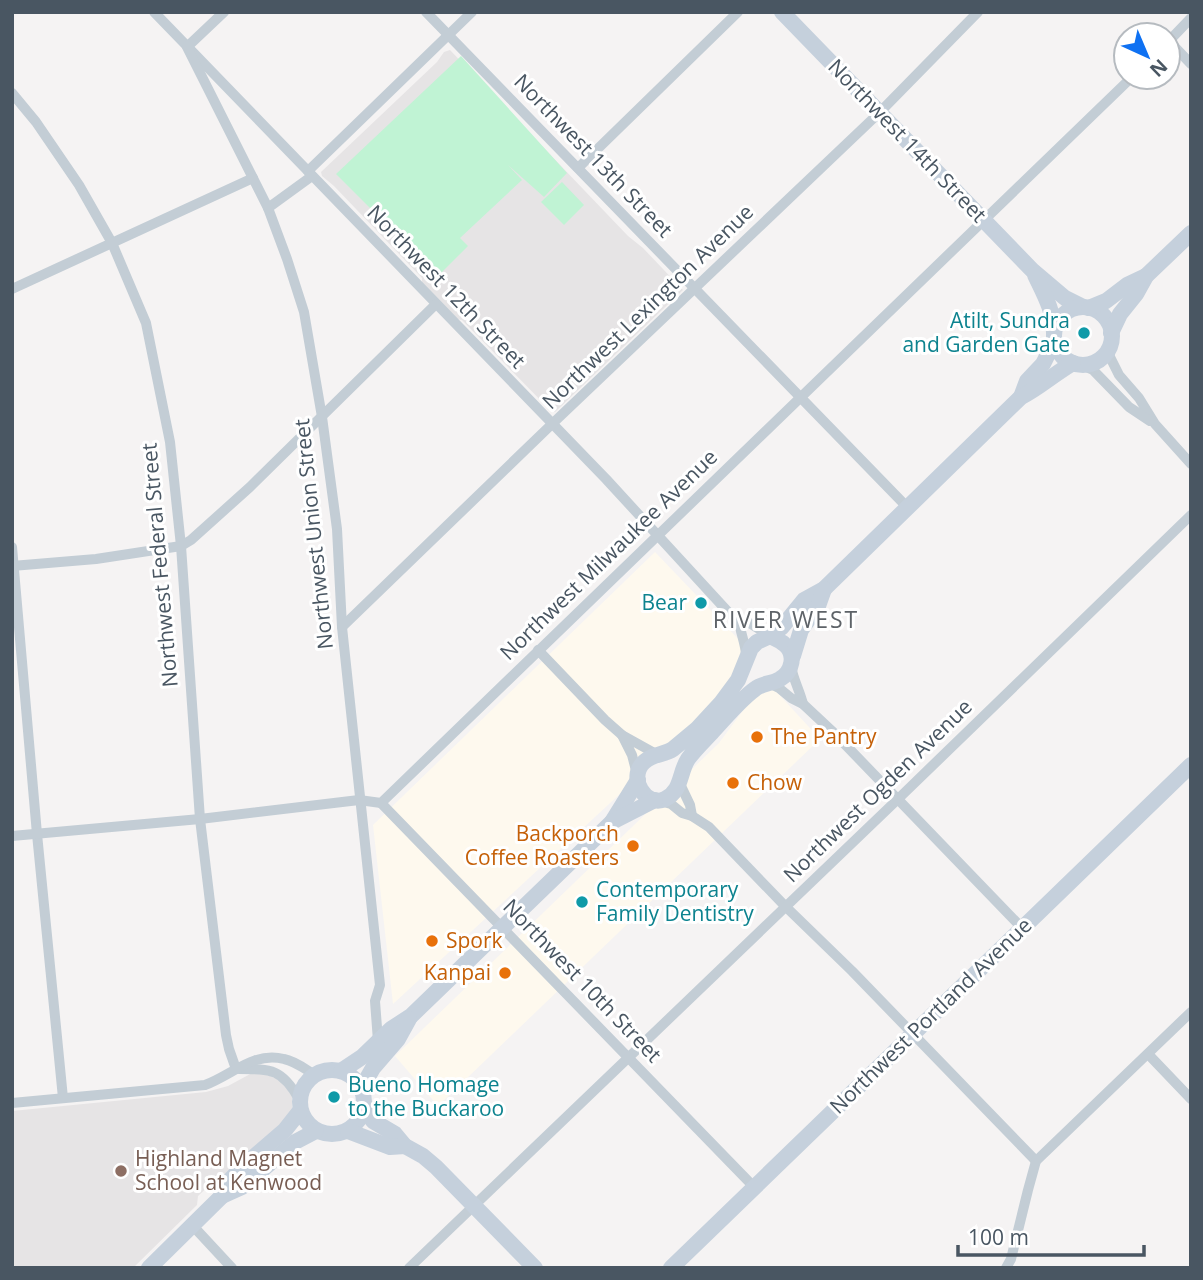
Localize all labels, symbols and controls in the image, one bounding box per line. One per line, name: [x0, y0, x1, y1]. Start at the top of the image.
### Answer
north arrow: [1112, 21, 1182, 91]
street label: Northwest 14th Street: [822, 53, 993, 228]
text: N: [1144, 54, 1173, 83]
street label: Northwest 13th Street: [508, 68, 679, 243]
street label: Northwest Lexington Avenue: [536, 198, 759, 415]
street label: Northwest 12th Street: [361, 199, 532, 374]
place label: Atilt, Sundra and Garden Gate: [902, 306, 1070, 358]
marker: Atilt, Sundra and Garden Gate: [1076, 325, 1092, 341]
street label: Northwest Union Street: [287, 418, 339, 651]
street label: Northwest Federal Street: [134, 442, 184, 689]
street label: Northwest Milwaukee Avenue: [494, 443, 723, 666]
place label: Bear: [641, 588, 687, 616]
marker: Bear: [693, 595, 709, 611]
district label: RIVER WEST: [713, 603, 859, 635]
street label: Northwest Ogden Avenue: [777, 693, 978, 888]
place label: The Pantry: [771, 722, 877, 750]
marker: The Pantry: [749, 729, 765, 745]
place label: Chow: [747, 768, 803, 796]
marker: Chow: [725, 775, 741, 791]
place label: Backporch Coffee Roasters: [465, 819, 619, 871]
marker: Backporch Coffee Roasters: [625, 838, 641, 854]
place label: Contemporary Family Dentistry: [596, 875, 754, 927]
street label: Northwest 10th Street: [497, 893, 668, 1068]
marker: Contemporary Family Dentistry: [574, 894, 590, 910]
street label: Northwest Portland Avenue: [823, 911, 1038, 1119]
place label: Spork: [446, 926, 503, 954]
marker: Spork: [424, 933, 440, 949]
place label: Kanpai: [424, 958, 491, 986]
marker: Kanpai: [497, 965, 513, 981]
place label: Bueno Homage to the Buckaroo: [348, 1070, 504, 1122]
marker: Bueno Homage to the Buckaroo: [326, 1089, 342, 1105]
place label: Highland Magnet School at Kenwood: [135, 1144, 322, 1196]
marker: Highland Magnet School at Kenwood: [113, 1163, 129, 1179]
scale bar: [958, 1214, 1144, 1258]
text: 100 m: [968, 1223, 1029, 1251]

